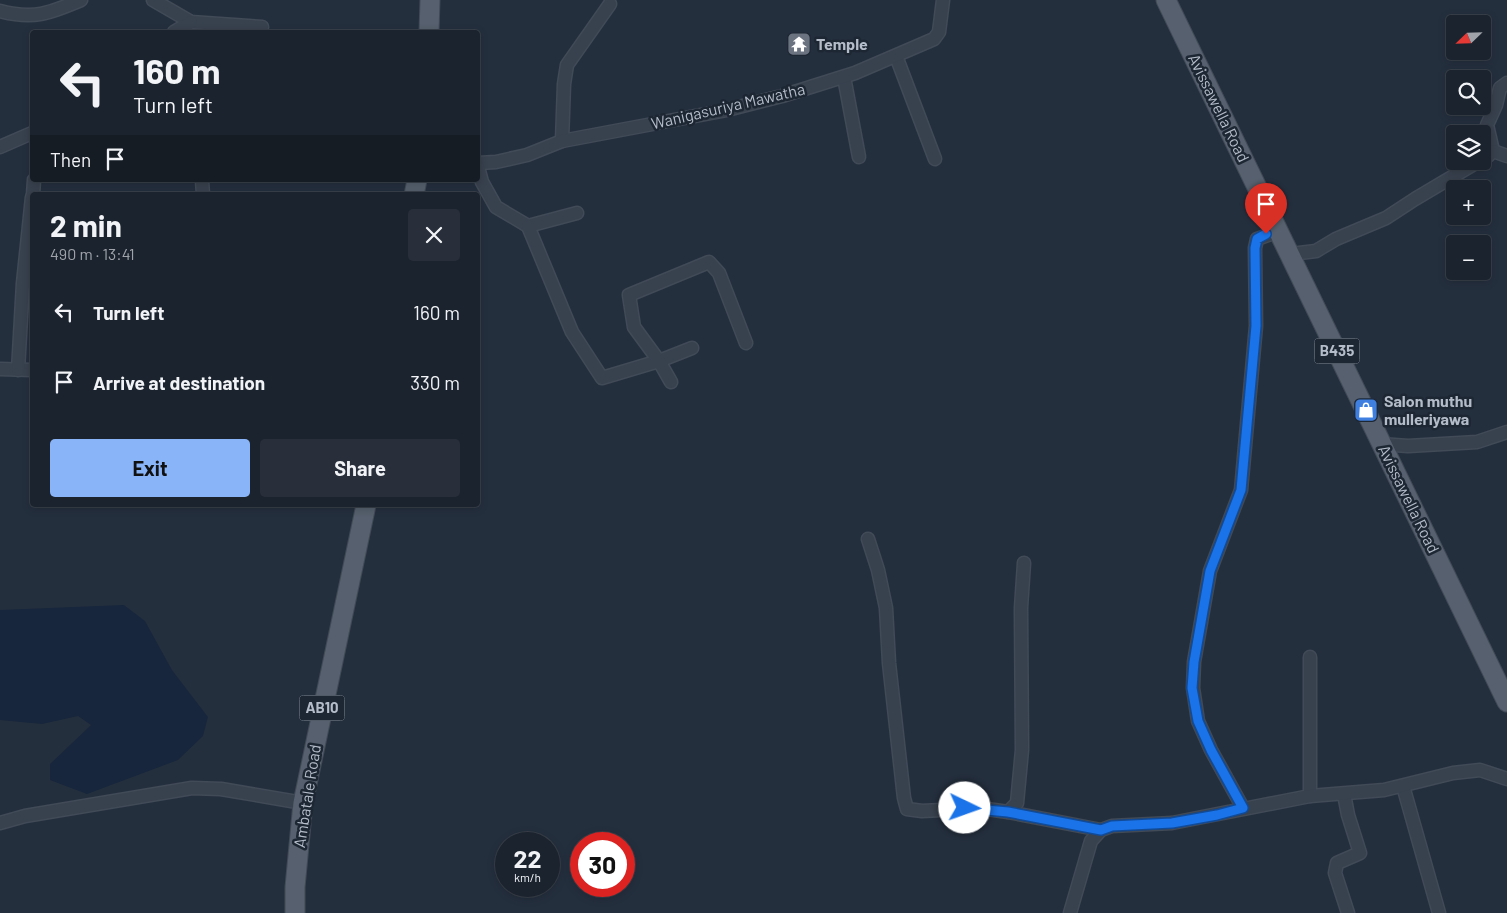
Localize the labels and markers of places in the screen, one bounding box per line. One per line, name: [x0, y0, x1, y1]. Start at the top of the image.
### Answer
temple icon: Temple: [786, 31, 812, 57]
place label: Temple: [816, 34, 868, 53]
pin: [1245, 183, 1287, 234]
place label: Salon muthu mulleriyawa: [1384, 391, 1472, 428]
shop icon: Salon muthu mulleriyawa: [1353, 397, 1379, 423]

